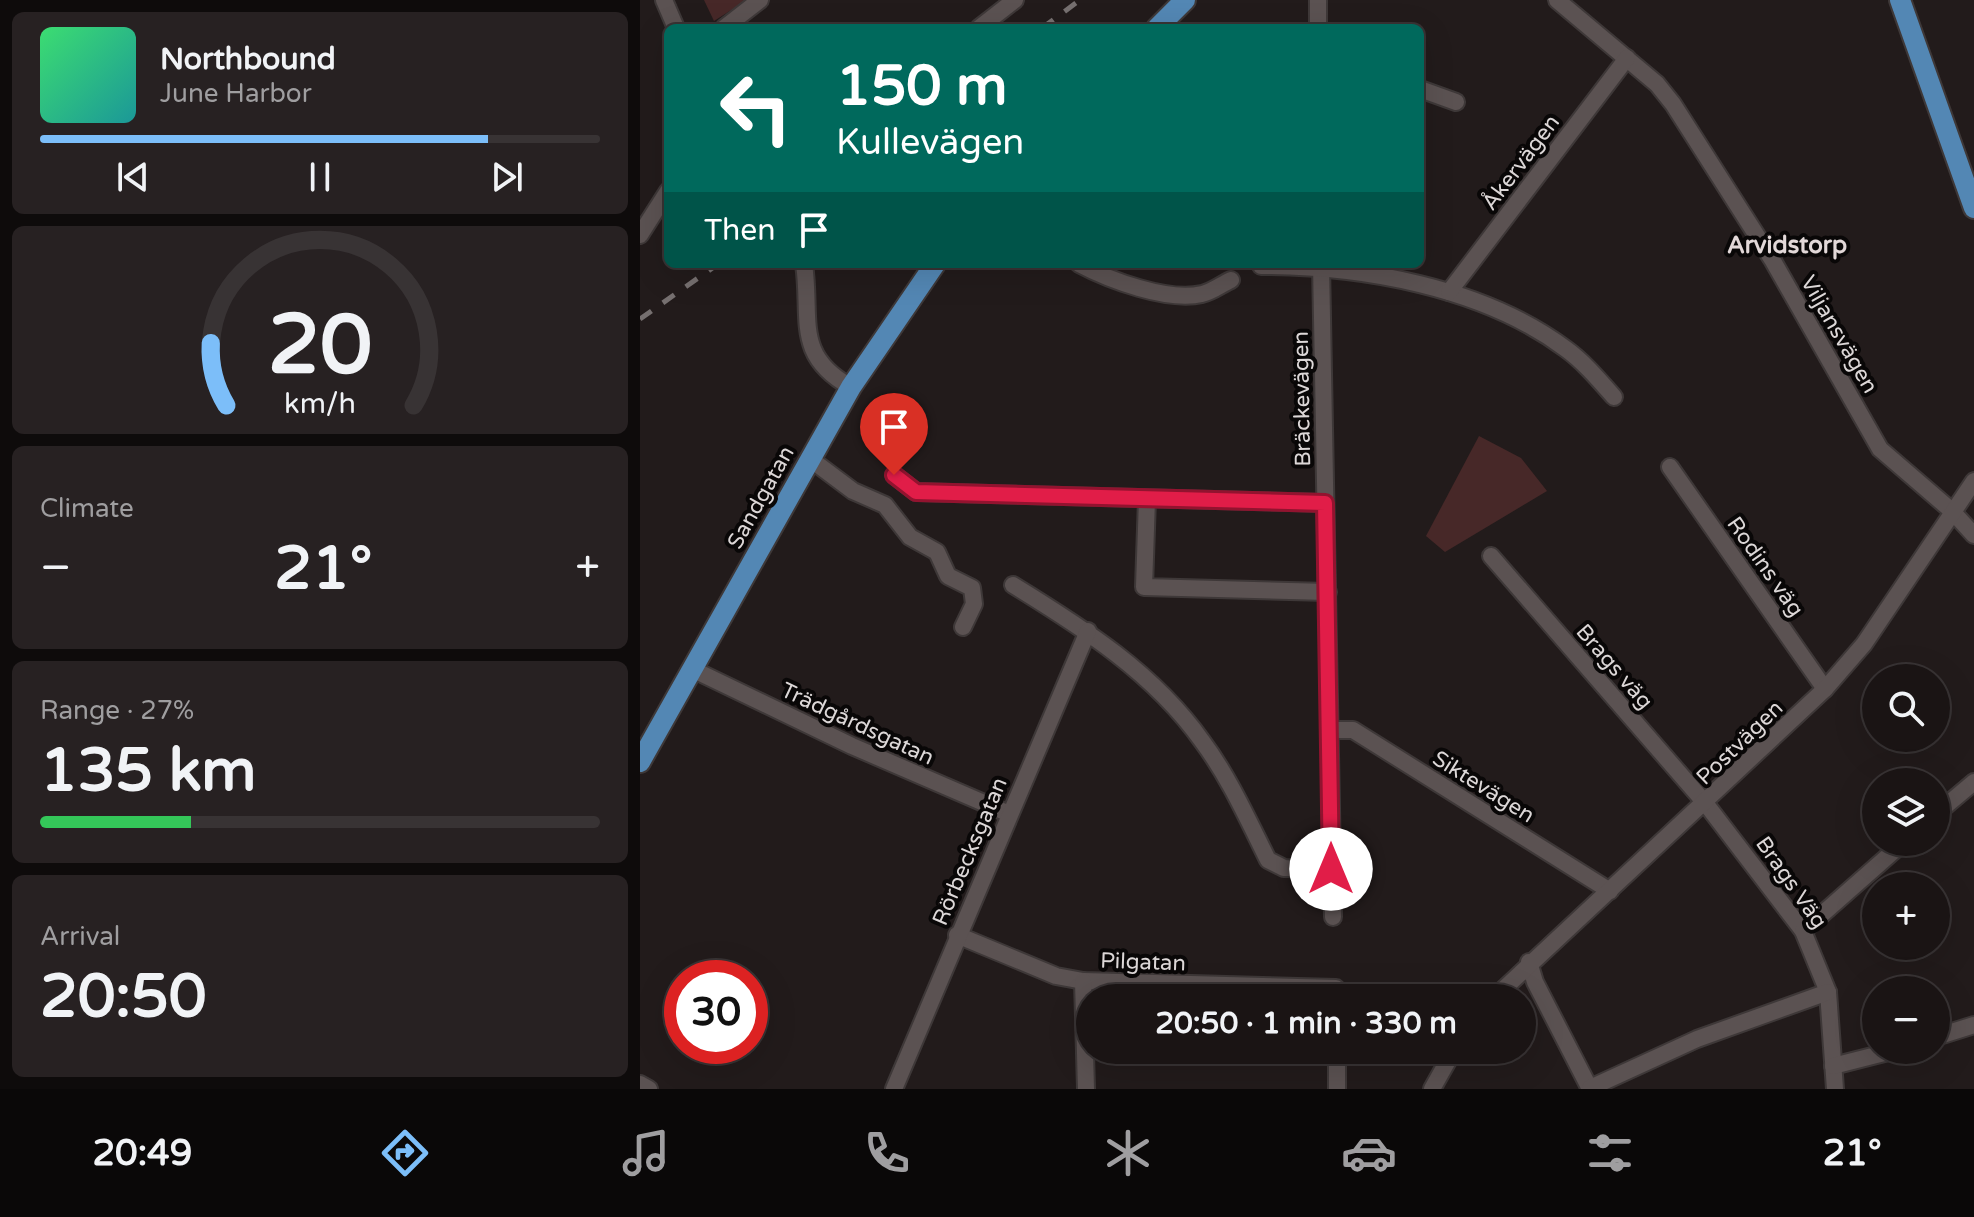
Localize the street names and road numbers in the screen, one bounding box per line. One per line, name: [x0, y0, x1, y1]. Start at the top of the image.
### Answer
street label: Åkervägen: [1476, 109, 1565, 215]
street label: Viljansvägen: [1795, 271, 1883, 398]
street label: Bräckevägen: [1288, 331, 1316, 467]
street label: Sandgatan: [722, 442, 800, 553]
street label: Rodins väg: [1721, 512, 1809, 621]
street label: Brags väg: [1570, 619, 1658, 714]
street label: Trädgårdsgatan: [777, 677, 938, 771]
street label: Postvägen: [1691, 695, 1788, 790]
street label: Siktevägen: [1428, 745, 1539, 828]
street label: Rörbecksgatan: [927, 774, 1013, 929]
street label: Brags Väg: [1750, 832, 1832, 934]
street label: Pilgatan: [1100, 948, 1186, 976]

